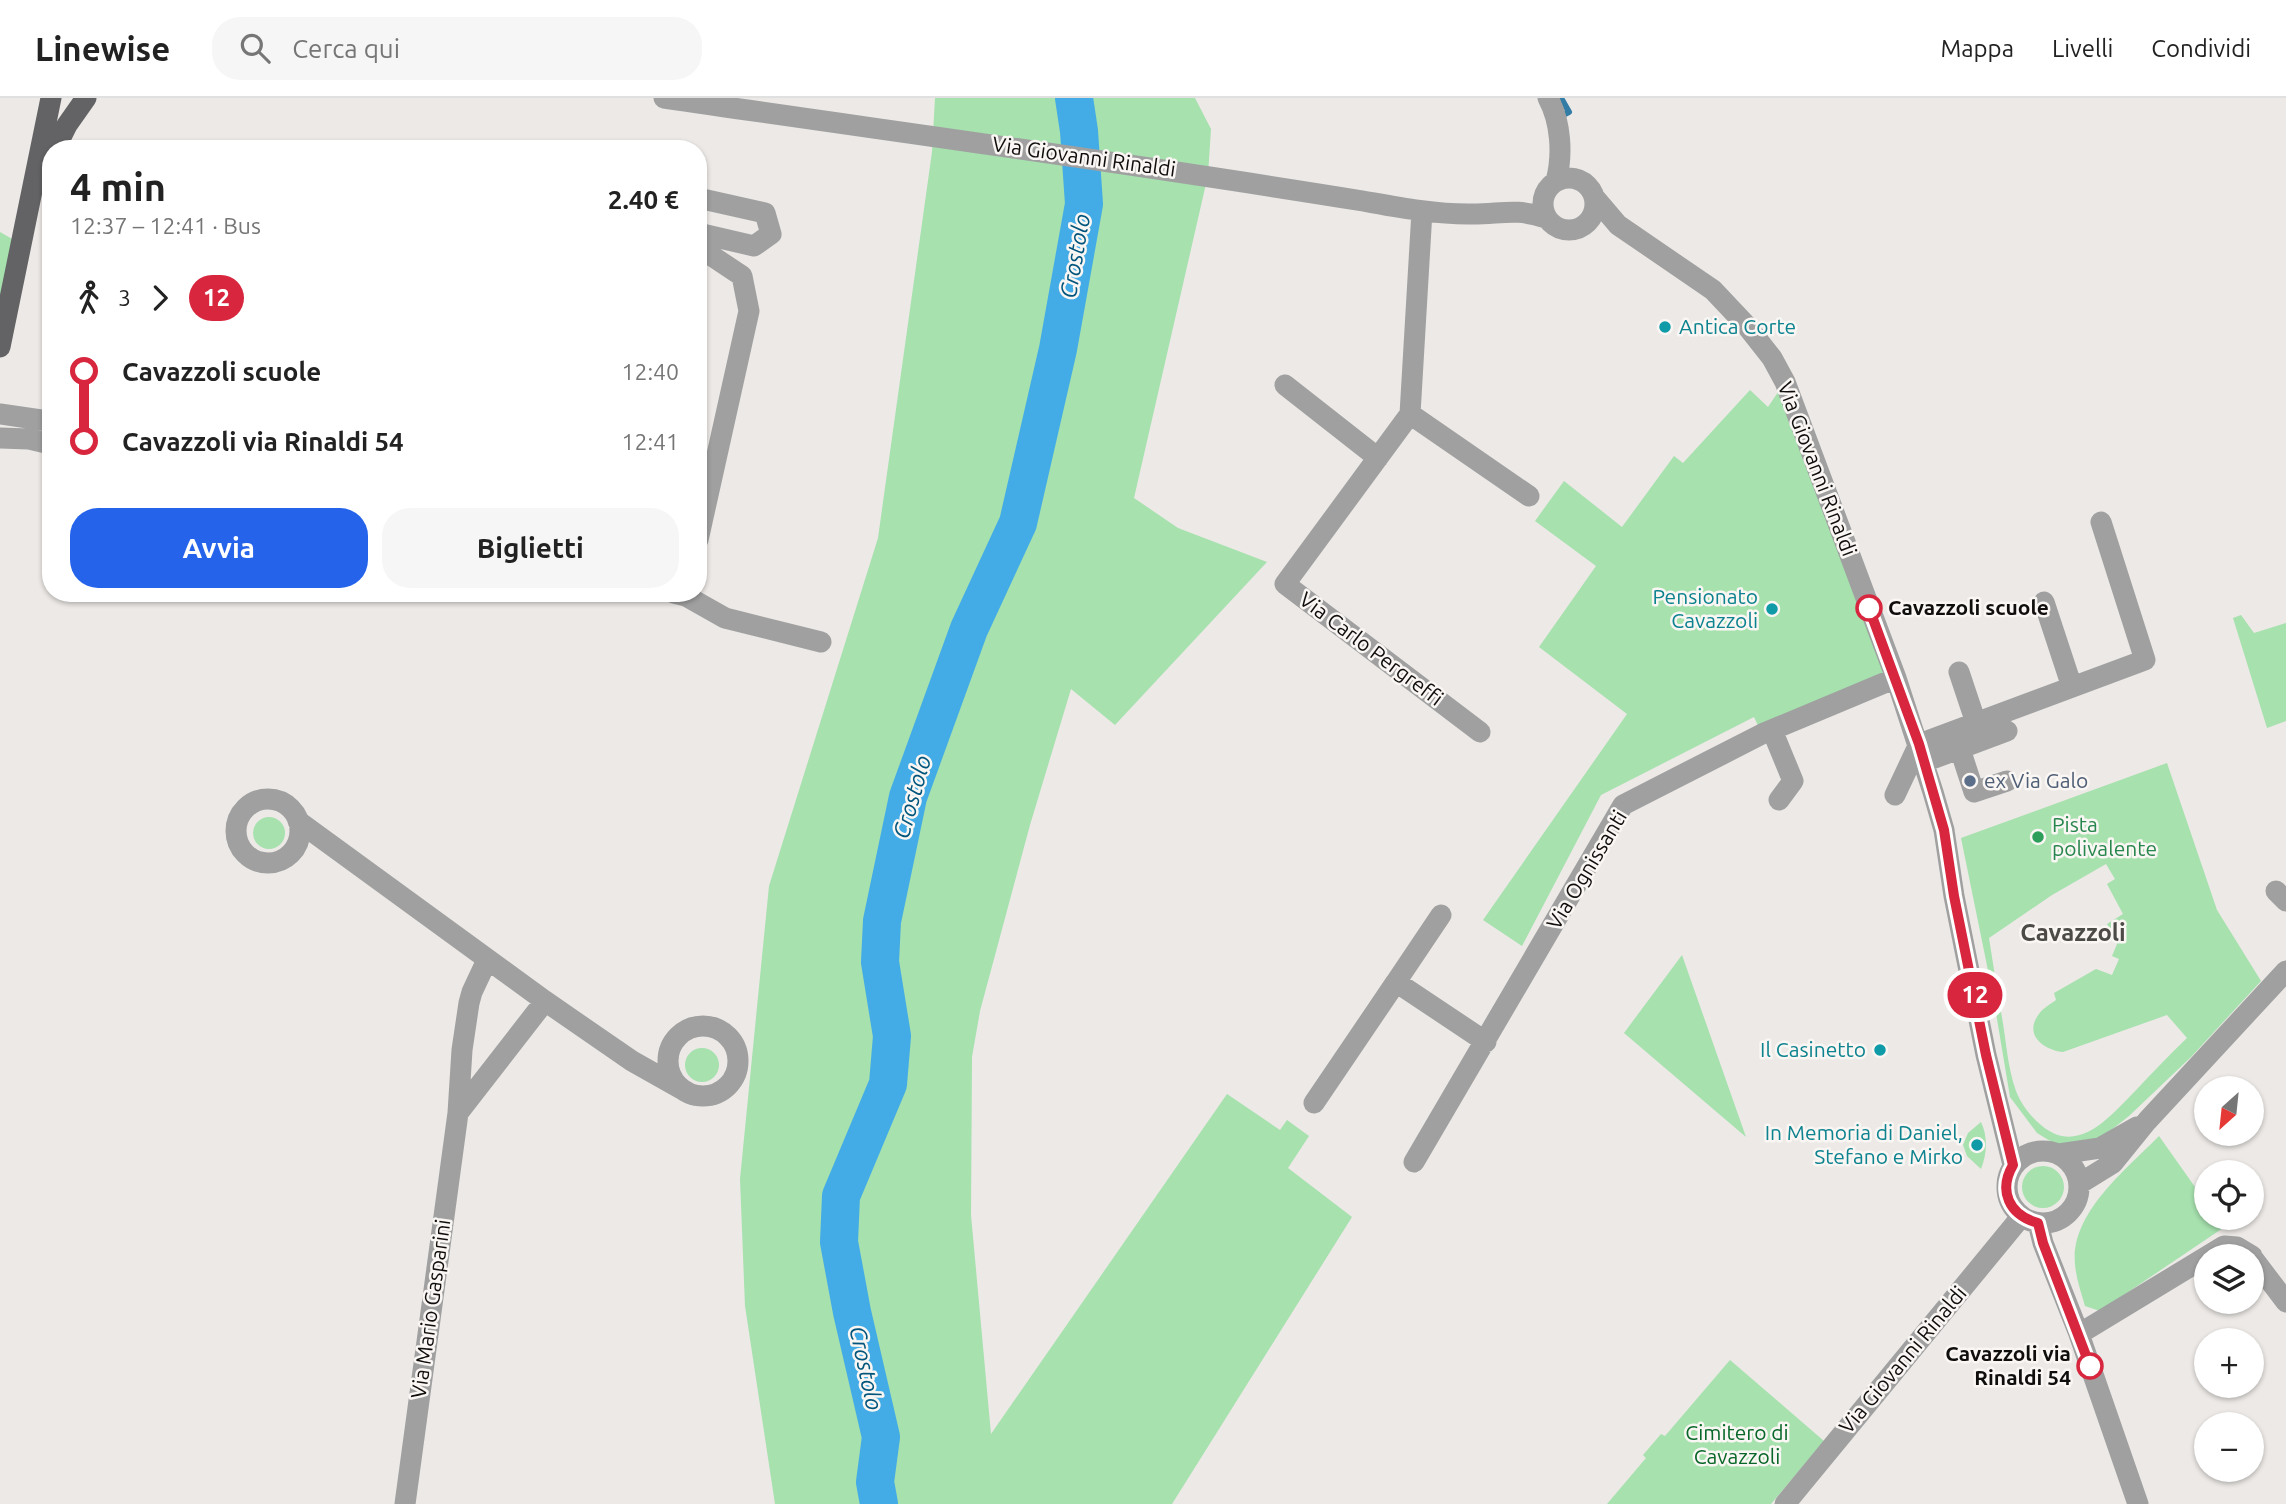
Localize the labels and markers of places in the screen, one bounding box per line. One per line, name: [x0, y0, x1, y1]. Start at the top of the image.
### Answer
place label: Antica Corte: [1679, 314, 1796, 338]
marker: Antica Corte: [1657, 319, 1673, 335]
place label: Pensionato Cavazzoli: [1652, 584, 1758, 632]
marker: Cavazzoli scuole: [1856, 595, 1882, 621]
place label: Cavazzoli scuole: [1888, 595, 2049, 619]
marker: Pensionato Cavazzoli: [1764, 601, 1780, 617]
place label: ex Via Galo: [1984, 768, 2088, 792]
marker: ex Via Galo: [1962, 773, 1978, 789]
place label: Pista polivalente: [2052, 812, 2157, 860]
marker: Pista polivalente: [2030, 829, 2046, 845]
place label: Il Casinetto: [1760, 1037, 1866, 1061]
marker: Il Casinetto: [1872, 1042, 1888, 1058]
place label: In Memoria di Daniel, Stefano e Mirko: [1765, 1120, 1963, 1168]
marker: In Memoria di Daniel, Stefano e Mirko: [1969, 1137, 1985, 1153]
place label: Cavazzoli via Rinaldi 54: [1945, 1341, 2071, 1389]
marker: Cavazzoli via Rinaldi 54: [2077, 1353, 2103, 1379]

